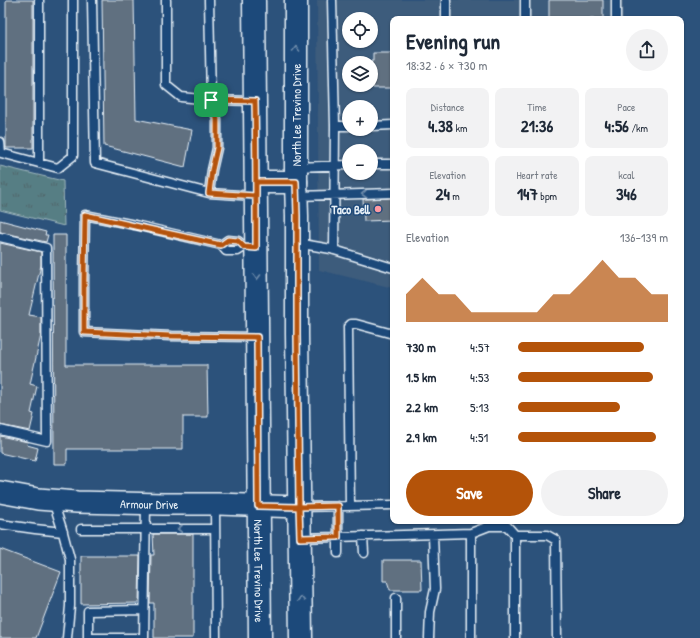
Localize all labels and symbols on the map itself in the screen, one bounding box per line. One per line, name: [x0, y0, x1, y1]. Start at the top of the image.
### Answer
one-way arrow: [292, 46, 300, 52]
street label: North Lee Trevino Drive: [288, 63, 305, 166]
pin: [194, 83, 228, 117]
one-way arrow: [361, 190, 367, 198]
place label: Taco Bell: [330, 201, 371, 218]
marker: Taco Bell: [373, 204, 383, 214]
one-way arrow: [253, 274, 261, 280]
street label: Armour Drive: [120, 495, 179, 513]
street label: North Lee Trevino Drive: [250, 519, 268, 623]
one-way arrow: [177, 525, 183, 533]
one-way arrow: [297, 596, 305, 602]

